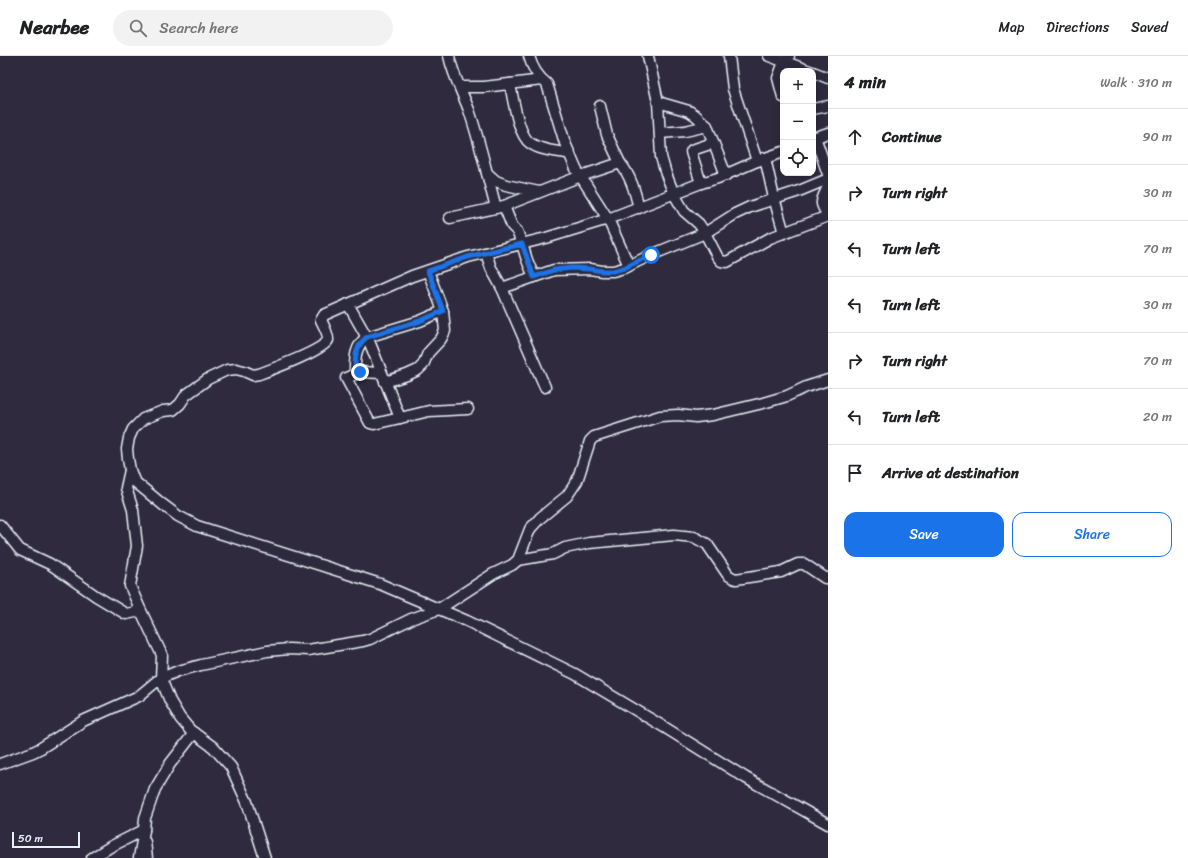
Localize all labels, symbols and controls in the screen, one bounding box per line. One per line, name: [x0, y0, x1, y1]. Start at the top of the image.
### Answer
search box: [113, 10, 393, 46]
text: Nearbee: [20, 11, 89, 44]
text: Search here: [159, 15, 238, 41]
text: Map: [998, 15, 1024, 40]
text: Directions: [1046, 15, 1109, 40]
text: Saved: [1131, 15, 1168, 40]
icon: search: [127, 17, 149, 39]
text: 4 min: [844, 67, 886, 97]
map controls: [780, 68, 816, 176]
button: +: [780, 68, 816, 104]
text: Walk · 310 m: [1100, 71, 1172, 94]
button: −: [780, 104, 816, 140]
text: Continue: [882, 124, 942, 150]
text: 90 m: [1142, 125, 1172, 148]
icon: ahead: [844, 126, 866, 148]
button: locate: [780, 140, 816, 176]
text: Turn right: [882, 180, 947, 206]
text: 30 m: [1143, 181, 1172, 204]
icon: right: [844, 182, 866, 204]
text: Turn left: [882, 236, 940, 262]
text: 70 m: [1143, 237, 1172, 260]
icon: left: [844, 238, 866, 260]
route start: [642, 246, 660, 264]
text: Turn left: [882, 292, 940, 318]
text: 30 m: [1143, 293, 1172, 316]
icon: left: [844, 294, 866, 316]
text: Turn right: [882, 348, 947, 374]
text: 70 m: [1143, 349, 1172, 372]
icon: right: [844, 350, 866, 372]
route end: [351, 363, 369, 381]
text: Turn left: [882, 404, 940, 430]
text: 20 m: [1143, 405, 1172, 428]
icon: left: [844, 406, 866, 428]
text: Arrive at destination: [882, 460, 1019, 486]
icon: arrive: [844, 462, 866, 484]
button: Save: [844, 512, 1004, 557]
button: Share: [1012, 512, 1172, 557]
text: 50 m: [18, 829, 43, 848]
scale bar: [12, 830, 80, 849]

